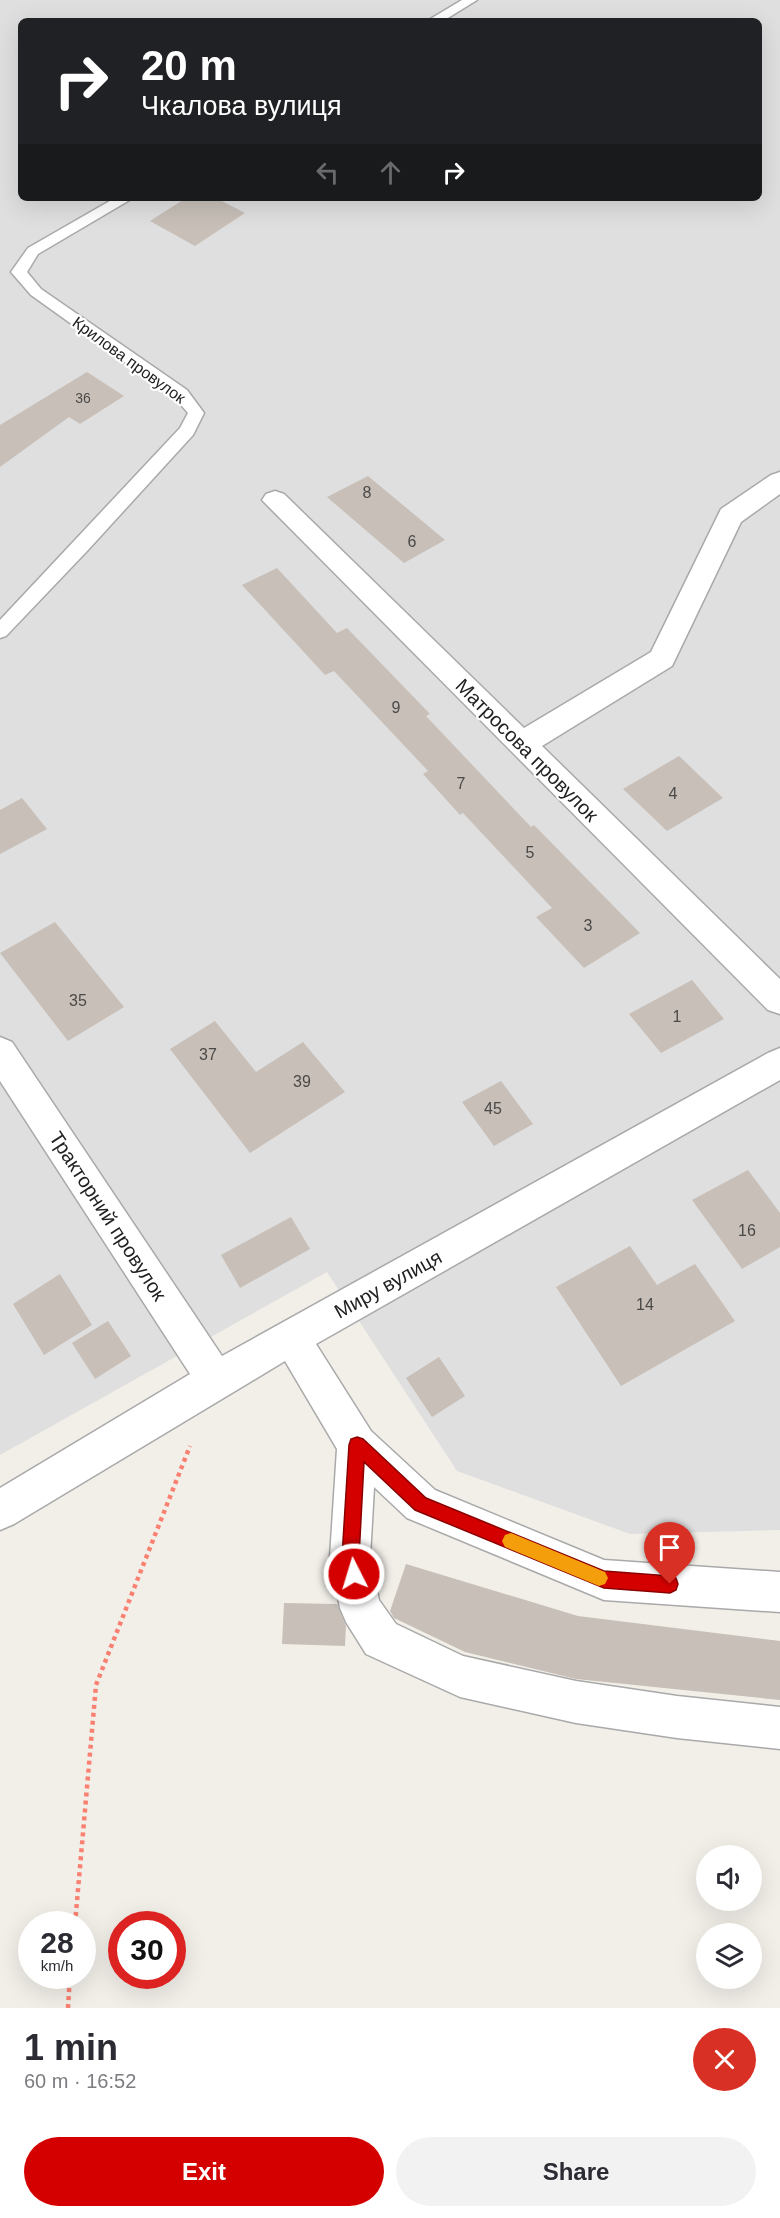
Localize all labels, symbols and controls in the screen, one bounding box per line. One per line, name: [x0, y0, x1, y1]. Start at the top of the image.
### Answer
icon: right: [42, 42, 120, 120]
text: 20 m: [141, 42, 237, 89]
text: Чкалова вулиця: [141, 91, 342, 121]
icon: left: [311, 156, 344, 189]
icon: ahead: [374, 156, 407, 189]
icon: right: [437, 156, 470, 189]
street label: Крилова провулок: [69, 313, 189, 407]
house number: 36: [75, 390, 91, 406]
house number: 8: [363, 484, 372, 501]
house number: 6: [408, 533, 417, 550]
street label: Матросова провулок: [451, 674, 603, 826]
house number: 9: [392, 699, 401, 716]
house number: 7: [457, 775, 466, 792]
house number: 4: [669, 785, 678, 802]
house number: 5: [526, 844, 535, 861]
house number: 3: [584, 917, 593, 934]
house number: 35: [69, 992, 87, 1009]
house number: 1: [673, 1008, 682, 1025]
house number: 37: [199, 1046, 217, 1063]
house number: 39: [293, 1073, 311, 1090]
house number: 45: [484, 1100, 502, 1117]
street label: Тракторний провулок: [45, 1127, 171, 1305]
house number: 16: [738, 1222, 756, 1239]
street label: Миру вулиця: [331, 1245, 445, 1323]
house number: 14: [636, 1296, 654, 1313]
pin: [644, 1522, 695, 1584]
icon: arrive: [653, 1531, 686, 1564]
position arrow: [322, 1542, 386, 1606]
map controls: [696, 1845, 762, 1989]
button: sound: [696, 1845, 762, 1911]
speed limit sign: 30: [108, 1911, 186, 1989]
button: layers: [696, 1923, 762, 1989]
text: 28: [40, 1926, 74, 1959]
text: km/h: [41, 1957, 73, 1974]
text: 1 min: [24, 2027, 118, 2068]
button: close: [693, 2028, 756, 2091]
text: 60 m · 16:52: [24, 2070, 136, 2092]
button: Exit: [24, 2137, 384, 2206]
button: Share: [396, 2137, 756, 2206]

